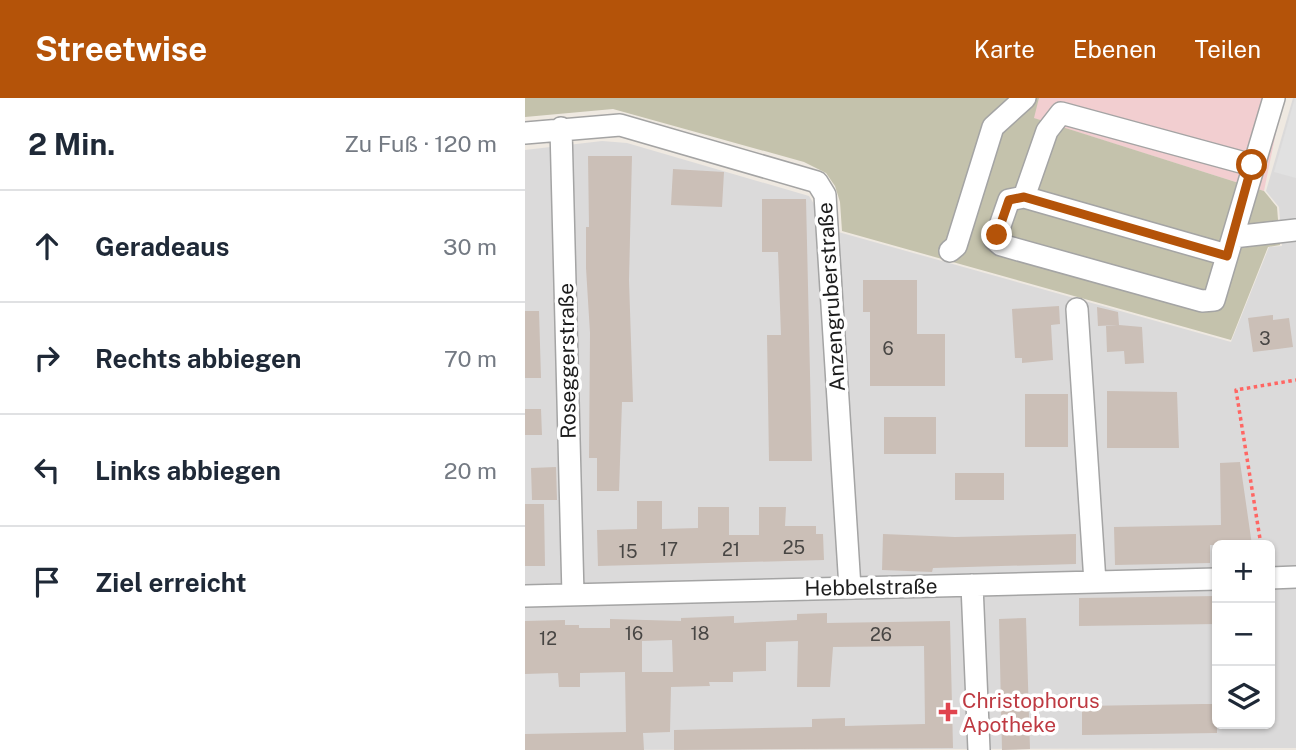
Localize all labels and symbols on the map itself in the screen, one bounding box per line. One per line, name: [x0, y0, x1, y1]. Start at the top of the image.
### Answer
route start: [1236, 149, 1267, 180]
street label: Anzengruberstraße: [812, 202, 850, 392]
route end: [981, 219, 1012, 250]
street label: Roseggerstraße: [553, 283, 581, 439]
house number: 3: [1259, 328, 1271, 349]
house number: 6: [882, 338, 894, 359]
house number: 25: [783, 537, 805, 558]
house number: 17: [660, 539, 678, 560]
house number: 21: [722, 539, 740, 560]
house number: 15: [619, 541, 637, 562]
street label: Hebbelstraße: [804, 573, 938, 601]
house number: 16: [625, 623, 643, 644]
house number: 18: [691, 623, 709, 644]
house number: 26: [870, 624, 892, 645]
house number: 12: [539, 628, 557, 649]
place label: Christophorus Apotheke: [962, 688, 1100, 737]
marker: Christophorus Apotheke: [940, 704, 956, 720]

